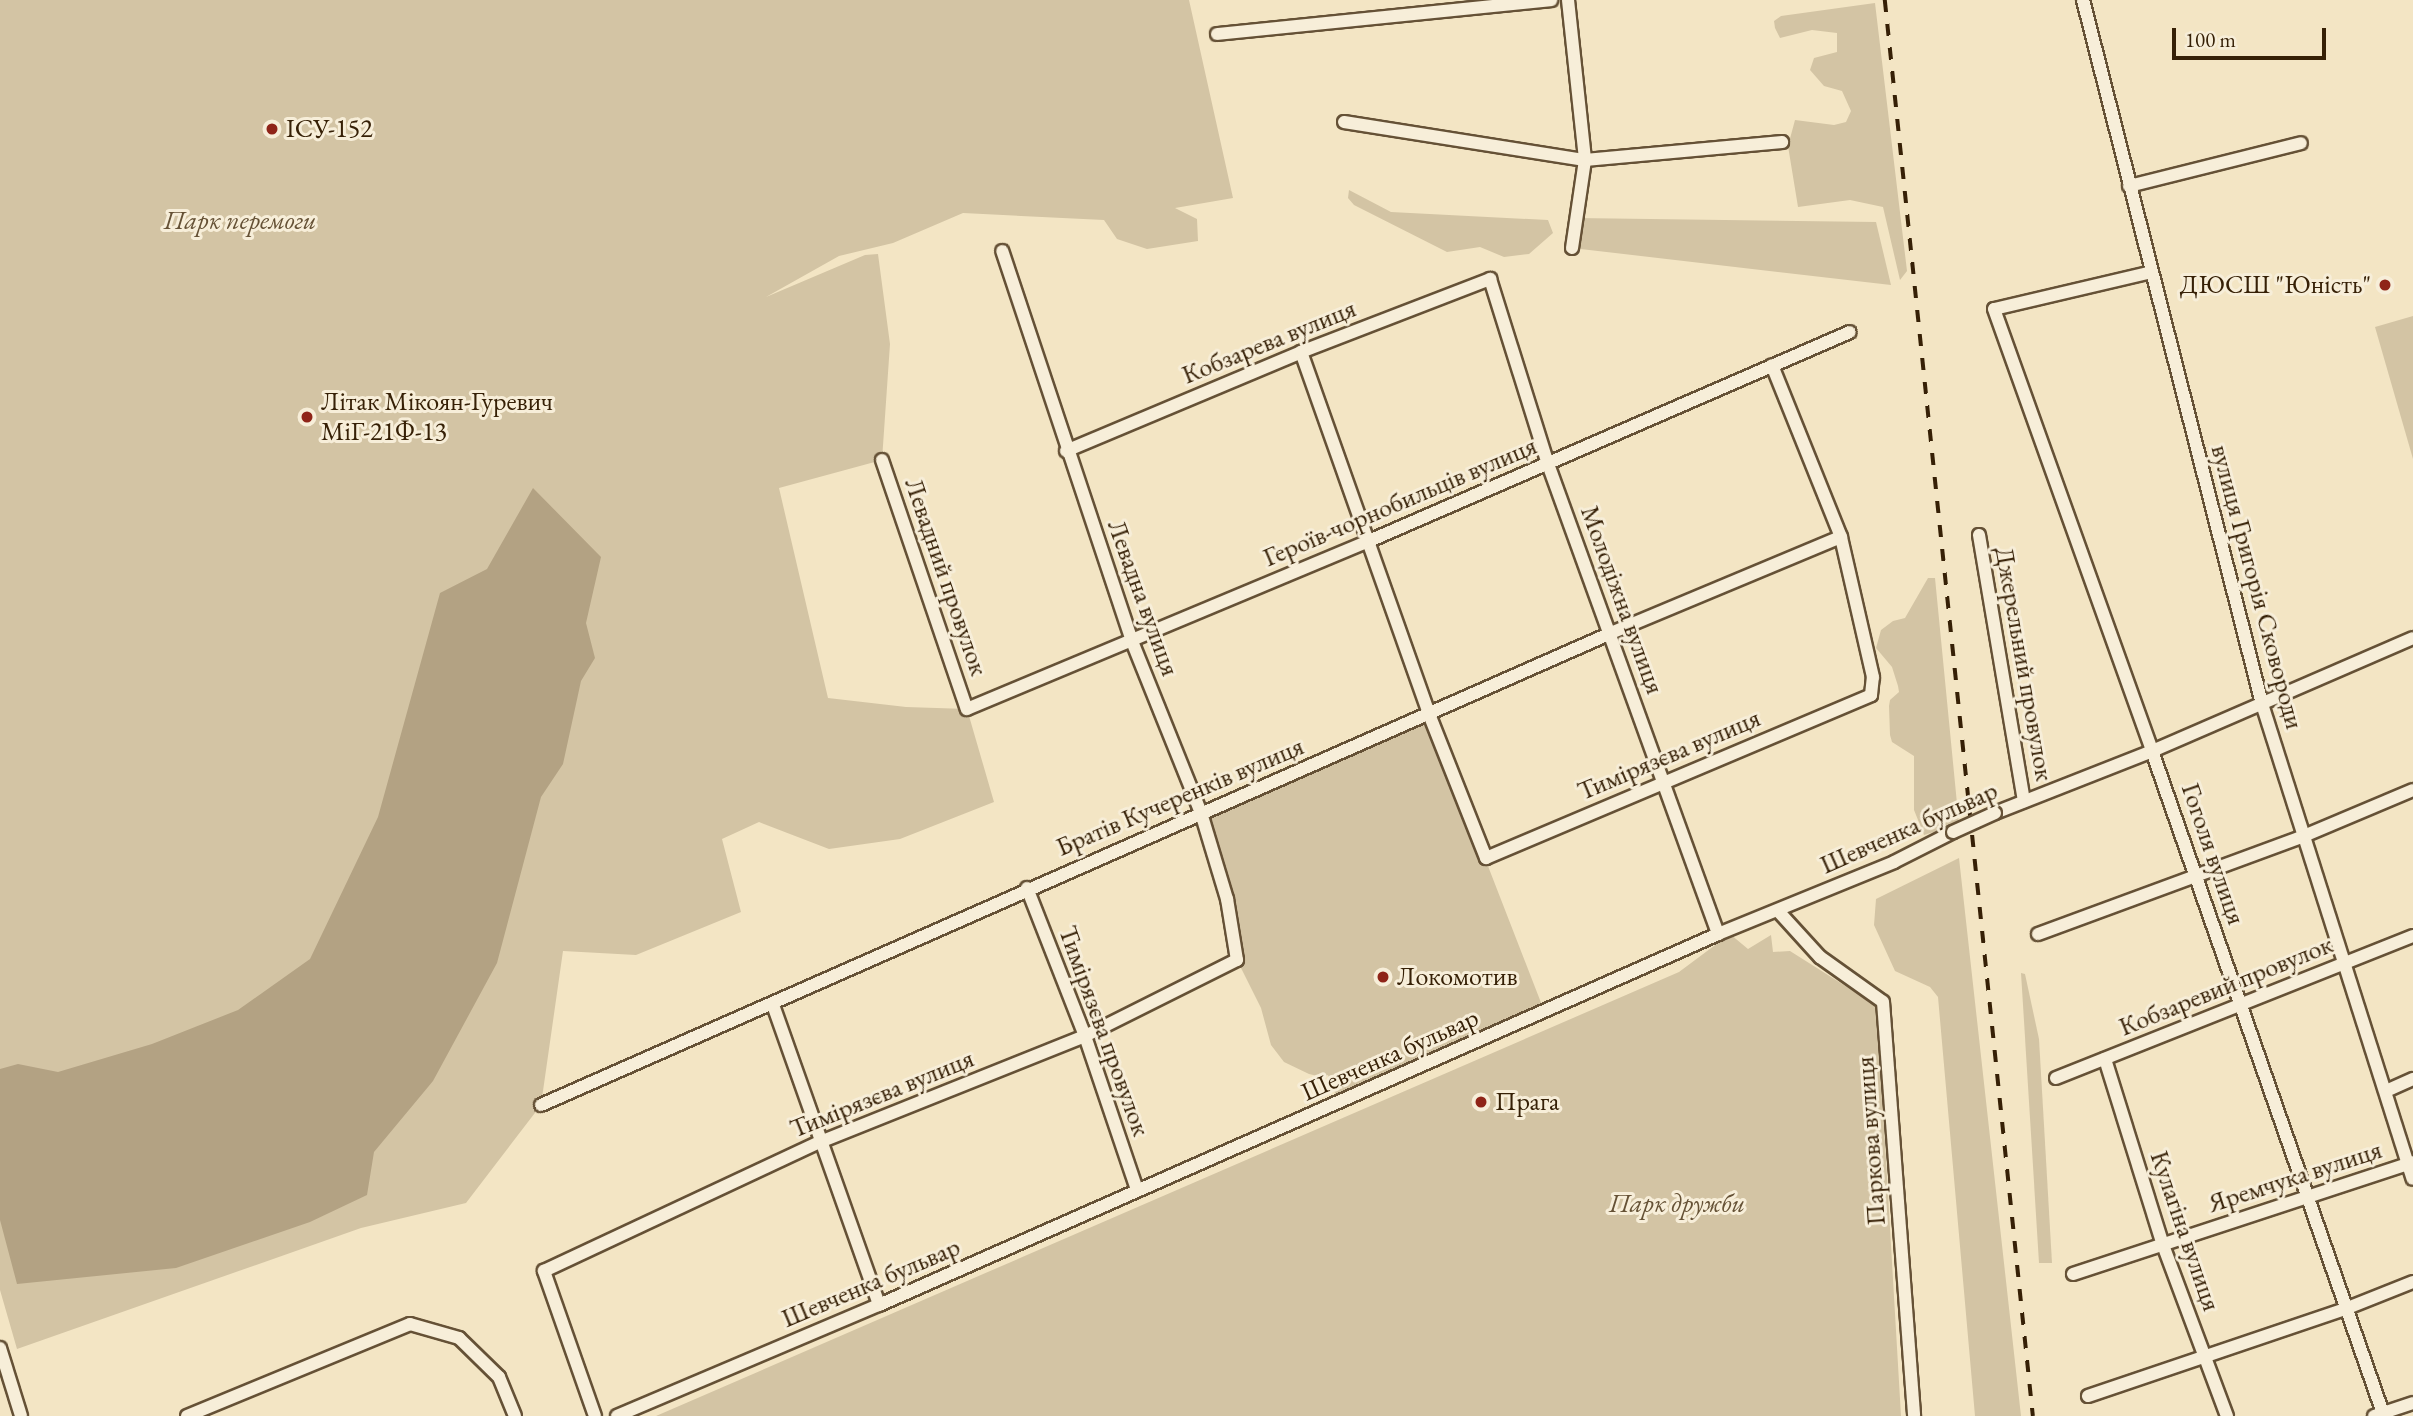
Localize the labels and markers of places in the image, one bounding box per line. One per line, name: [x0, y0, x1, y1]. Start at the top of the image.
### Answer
place label: ІСУ-152: [286, 113, 373, 145]
marker: ІСУ-152: [264, 121, 280, 137]
place label: ДЮСШ "Юність": [2180, 269, 2371, 301]
marker: ДЮСШ "Юність": [2377, 277, 2393, 293]
place label: Літак Мікоян-Гуревич МiГ-21Ф-13: [321, 386, 553, 448]
marker: Літак Мікоян-Гуревич МiГ-21Ф-13: [299, 409, 315, 425]
place label: Локомотив: [1397, 961, 1517, 993]
marker: Локомотив: [1375, 969, 1391, 985]
place label: Прага: [1495, 1086, 1559, 1118]
marker: Прага: [1473, 1094, 1489, 1110]

